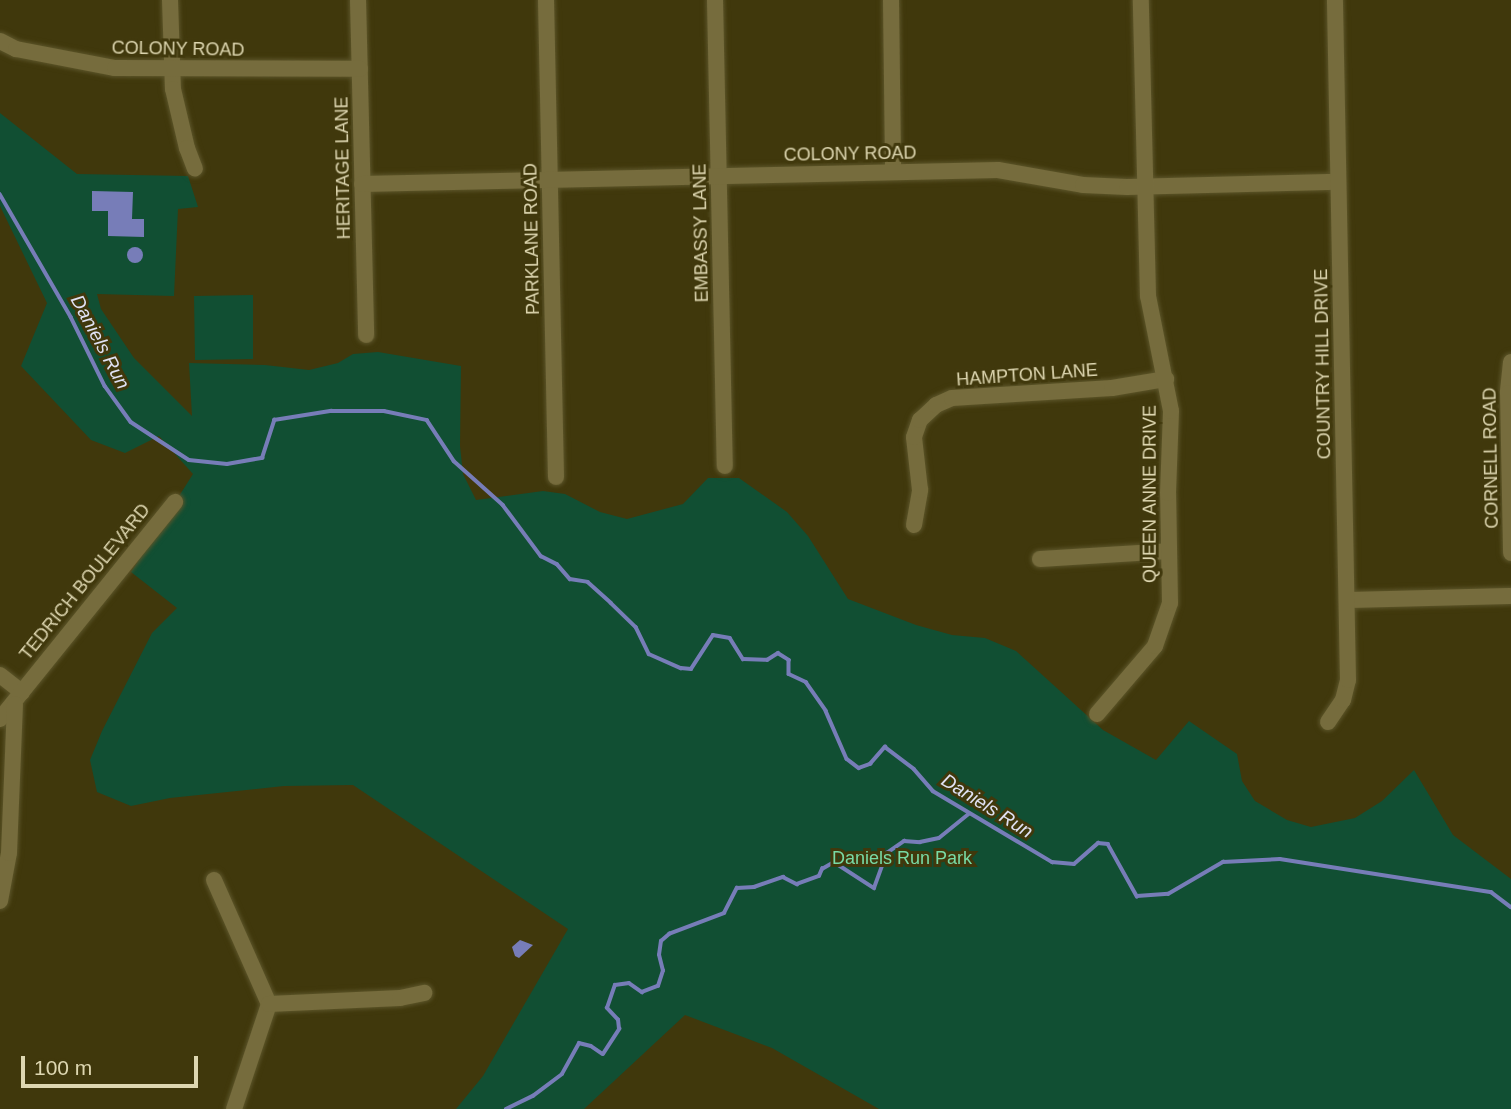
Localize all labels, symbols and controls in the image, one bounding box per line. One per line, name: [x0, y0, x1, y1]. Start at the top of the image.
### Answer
street label: COLONY ROAD: [111, 37, 245, 61]
street label: HERITAGE LANE: [331, 96, 355, 240]
street label: COLONY ROAD: [783, 142, 917, 166]
street label: PARKLANE ROAD: [520, 163, 544, 315]
street label: EMBASSY LANE: [689, 163, 713, 303]
street label: COUNTRY HILL DRIVE: [1311, 268, 1335, 460]
water label: Daniels Run: [66, 291, 134, 393]
street label: HAMPTON LANE: [956, 359, 1098, 391]
street label: CORNELL ROAD: [1479, 387, 1503, 529]
street label: QUEEN ANNE DRIVE: [1139, 404, 1161, 584]
street label: TEDRICH BOULEVARD: [15, 500, 155, 664]
water label: Daniels Run: [937, 769, 1037, 843]
park label: Daniels Run Park: [832, 847, 972, 869]
scale bar: [24, 1042, 201, 1086]
text: 100 m: [34, 1056, 92, 1079]

